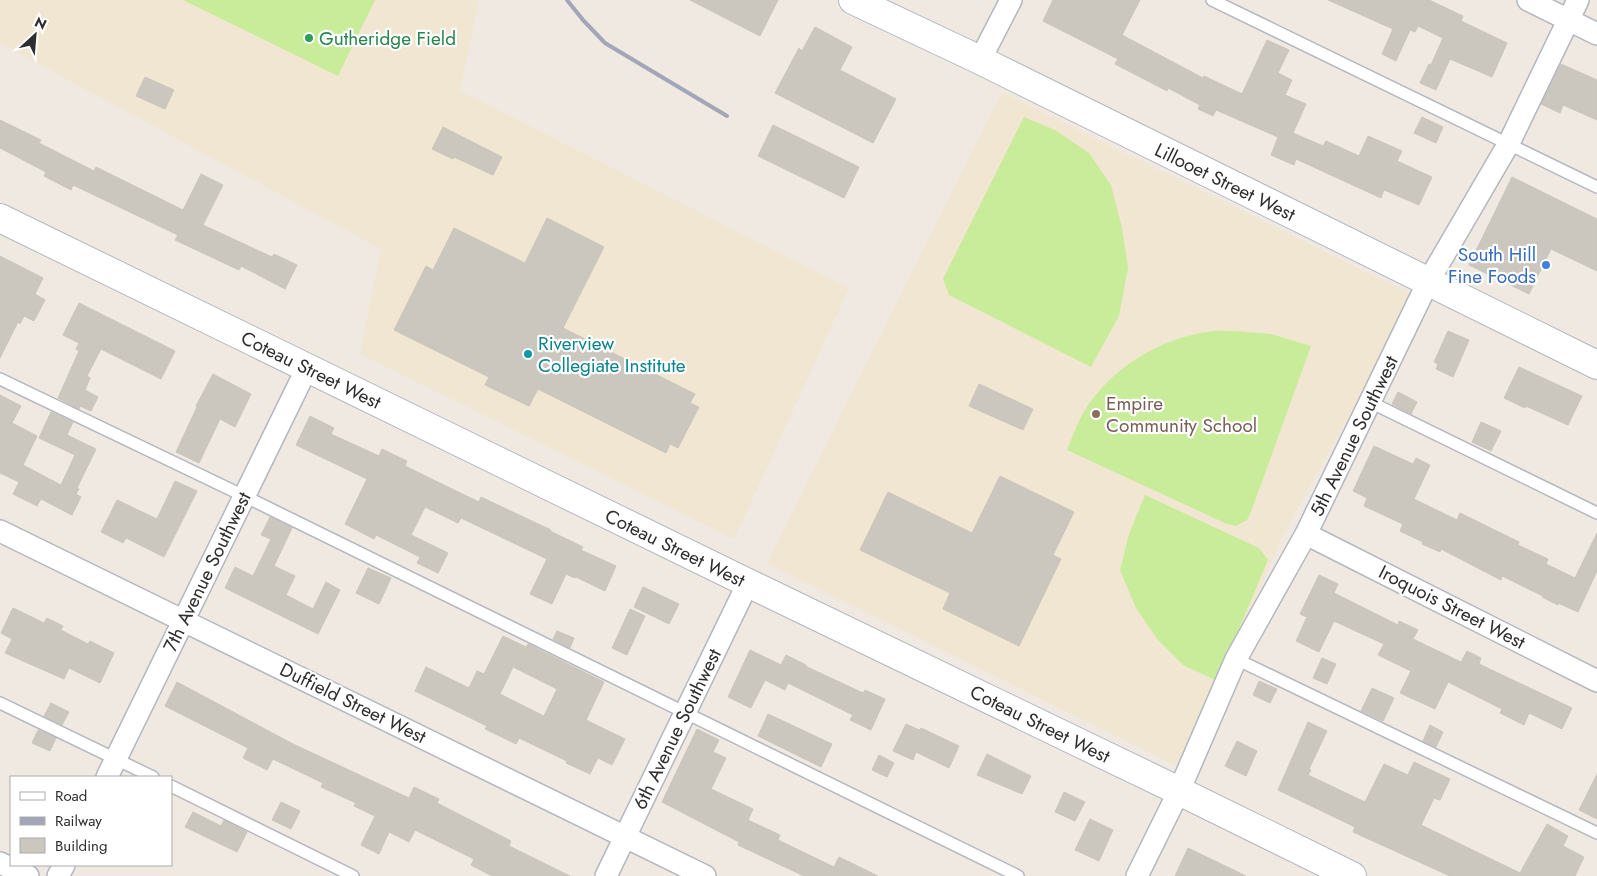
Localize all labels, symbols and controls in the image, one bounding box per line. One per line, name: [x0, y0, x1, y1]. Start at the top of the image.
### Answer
north arrow: [10, 10, 60, 60]
text: N: [31, 12, 50, 35]
place label: Gutheridge Field: [319, 25, 456, 52]
marker: Gutheridge Field: [303, 32, 315, 44]
street label: Lillooet Street West: [1150, 136, 1300, 228]
place label: South Hill Fine Foods: [1448, 241, 1536, 290]
marker: South Hill Fine Foods: [1540, 259, 1552, 271]
street label: Coteau Street West: [236, 324, 386, 416]
place label: Riverview Collegiate Institute: [538, 330, 686, 379]
marker: Riverview Collegiate Institute: [522, 348, 534, 360]
street label: 5th Avenue Southwest: [1303, 351, 1405, 521]
place label: Empire Community School: [1106, 390, 1257, 439]
marker: Empire Community School: [1090, 408, 1102, 420]
street label: 7th Avenue Southwest: [157, 487, 258, 657]
street label: Coteau Street West: [600, 502, 750, 594]
street label: Iroquois Street West: [1374, 558, 1530, 656]
street label: 6th Avenue Southwest: [626, 644, 728, 814]
street label: Duffield Street West: [275, 656, 431, 750]
street label: Coteau Street West: [965, 678, 1115, 770]
legend: [10, 776, 172, 866]
text: Road: [55, 785, 87, 807]
text: Railway: [55, 810, 102, 832]
text: Building: [55, 835, 107, 857]

